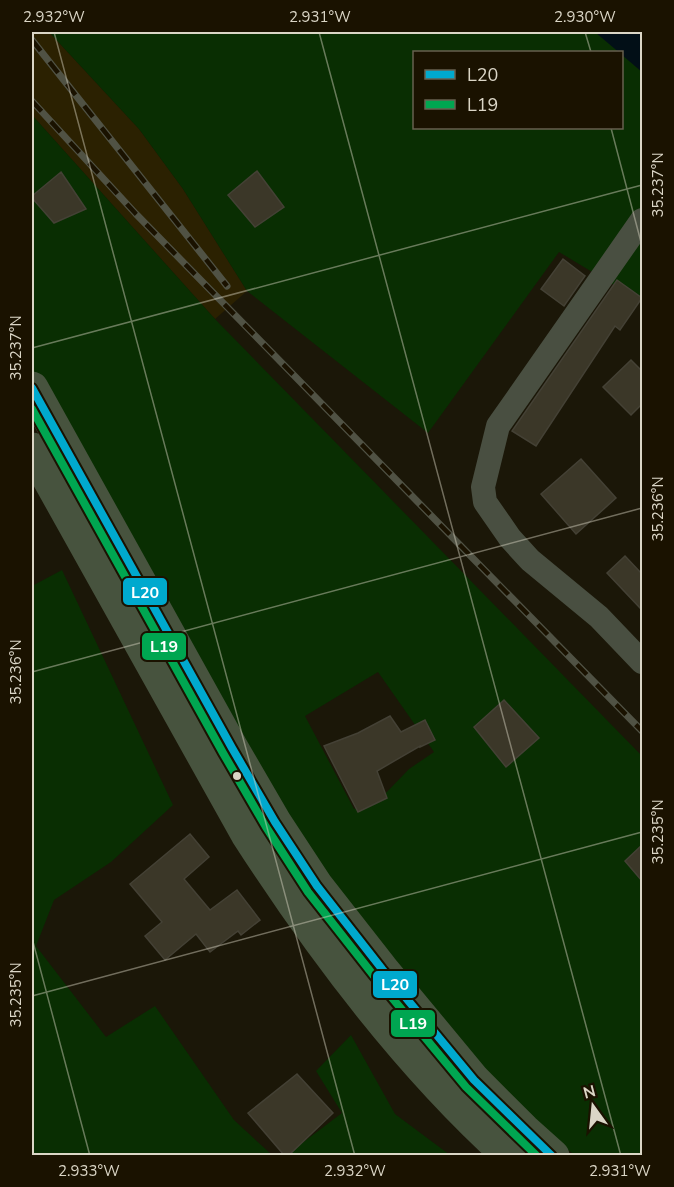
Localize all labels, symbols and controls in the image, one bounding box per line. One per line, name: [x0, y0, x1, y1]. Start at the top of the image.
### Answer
text: 2.932°W: [23, 7, 85, 27]
text: 2.931°W: [289, 7, 351, 27]
text: 2.930°W: [554, 7, 616, 27]
legend: [413, 51, 623, 129]
text: L20: [467, 63, 498, 87]
text: L19: [467, 93, 498, 117]
text: 35.237°N: [648, 152, 668, 218]
text: 35.237°N: [6, 315, 26, 381]
text: 35.236°N: [648, 476, 668, 542]
line badge: L20: [122, 577, 168, 606]
text: L20: [131, 582, 159, 604]
line badge: L19: [141, 632, 187, 661]
text: L19: [150, 636, 178, 658]
text: 35.236°N: [6, 639, 26, 705]
unlabelled marker: [231, 770, 243, 782]
text: 35.235°N: [648, 799, 668, 865]
text: 35.235°N: [6, 962, 26, 1028]
line badge: L20: [372, 970, 418, 999]
text: L20: [381, 974, 409, 996]
line badge: L19: [390, 1009, 436, 1038]
text: L19: [399, 1013, 427, 1035]
north arrow: [563, 1076, 623, 1136]
text: N: [581, 1080, 598, 1105]
text: 2.933°W: [58, 1161, 120, 1181]
text: 2.932°W: [324, 1161, 386, 1181]
text: 2.931°W: [589, 1161, 651, 1181]

